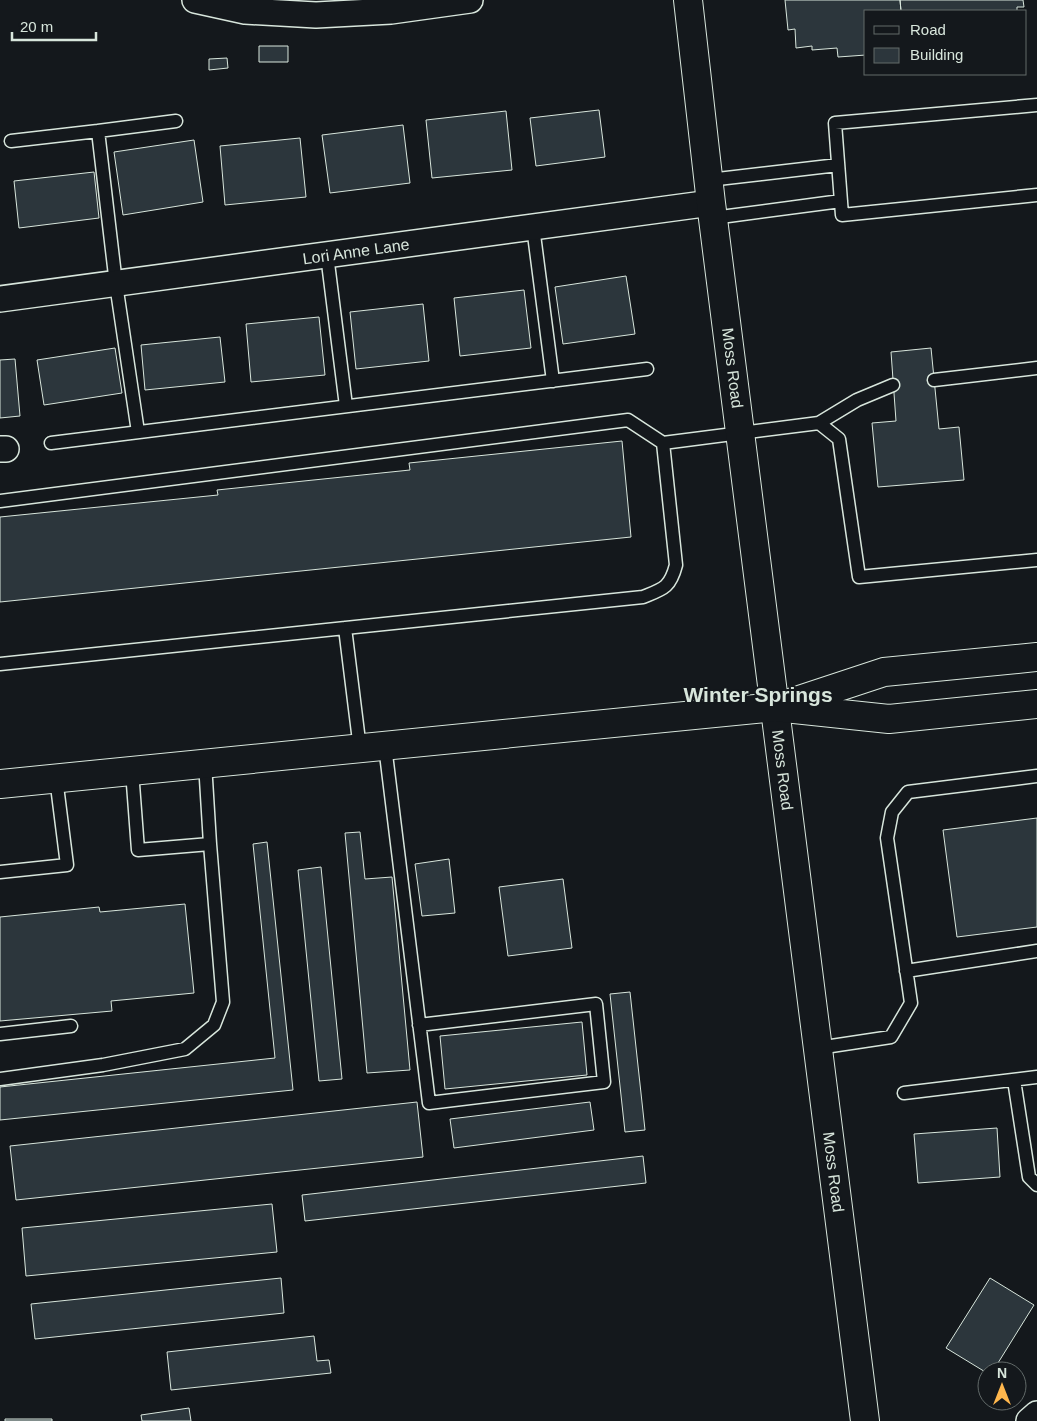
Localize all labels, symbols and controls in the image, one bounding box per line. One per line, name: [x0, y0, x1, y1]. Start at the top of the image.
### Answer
scale bar: [12, 10, 96, 42]
legend: [864, 10, 1027, 75]
text: 20 m: [20, 18, 53, 35]
text: Road: [910, 21, 946, 38]
text: Building: [910, 46, 963, 63]
street label: Lori Anne Lane: [302, 236, 411, 267]
street label: Moss Road: [719, 327, 746, 409]
district label: Winter Springs: [683, 683, 833, 706]
street label: Moss Road: [769, 729, 796, 811]
street label: Moss Road: [820, 1131, 847, 1213]
north arrow: [977, 1361, 1027, 1411]
text: N: [997, 1365, 1007, 1381]

